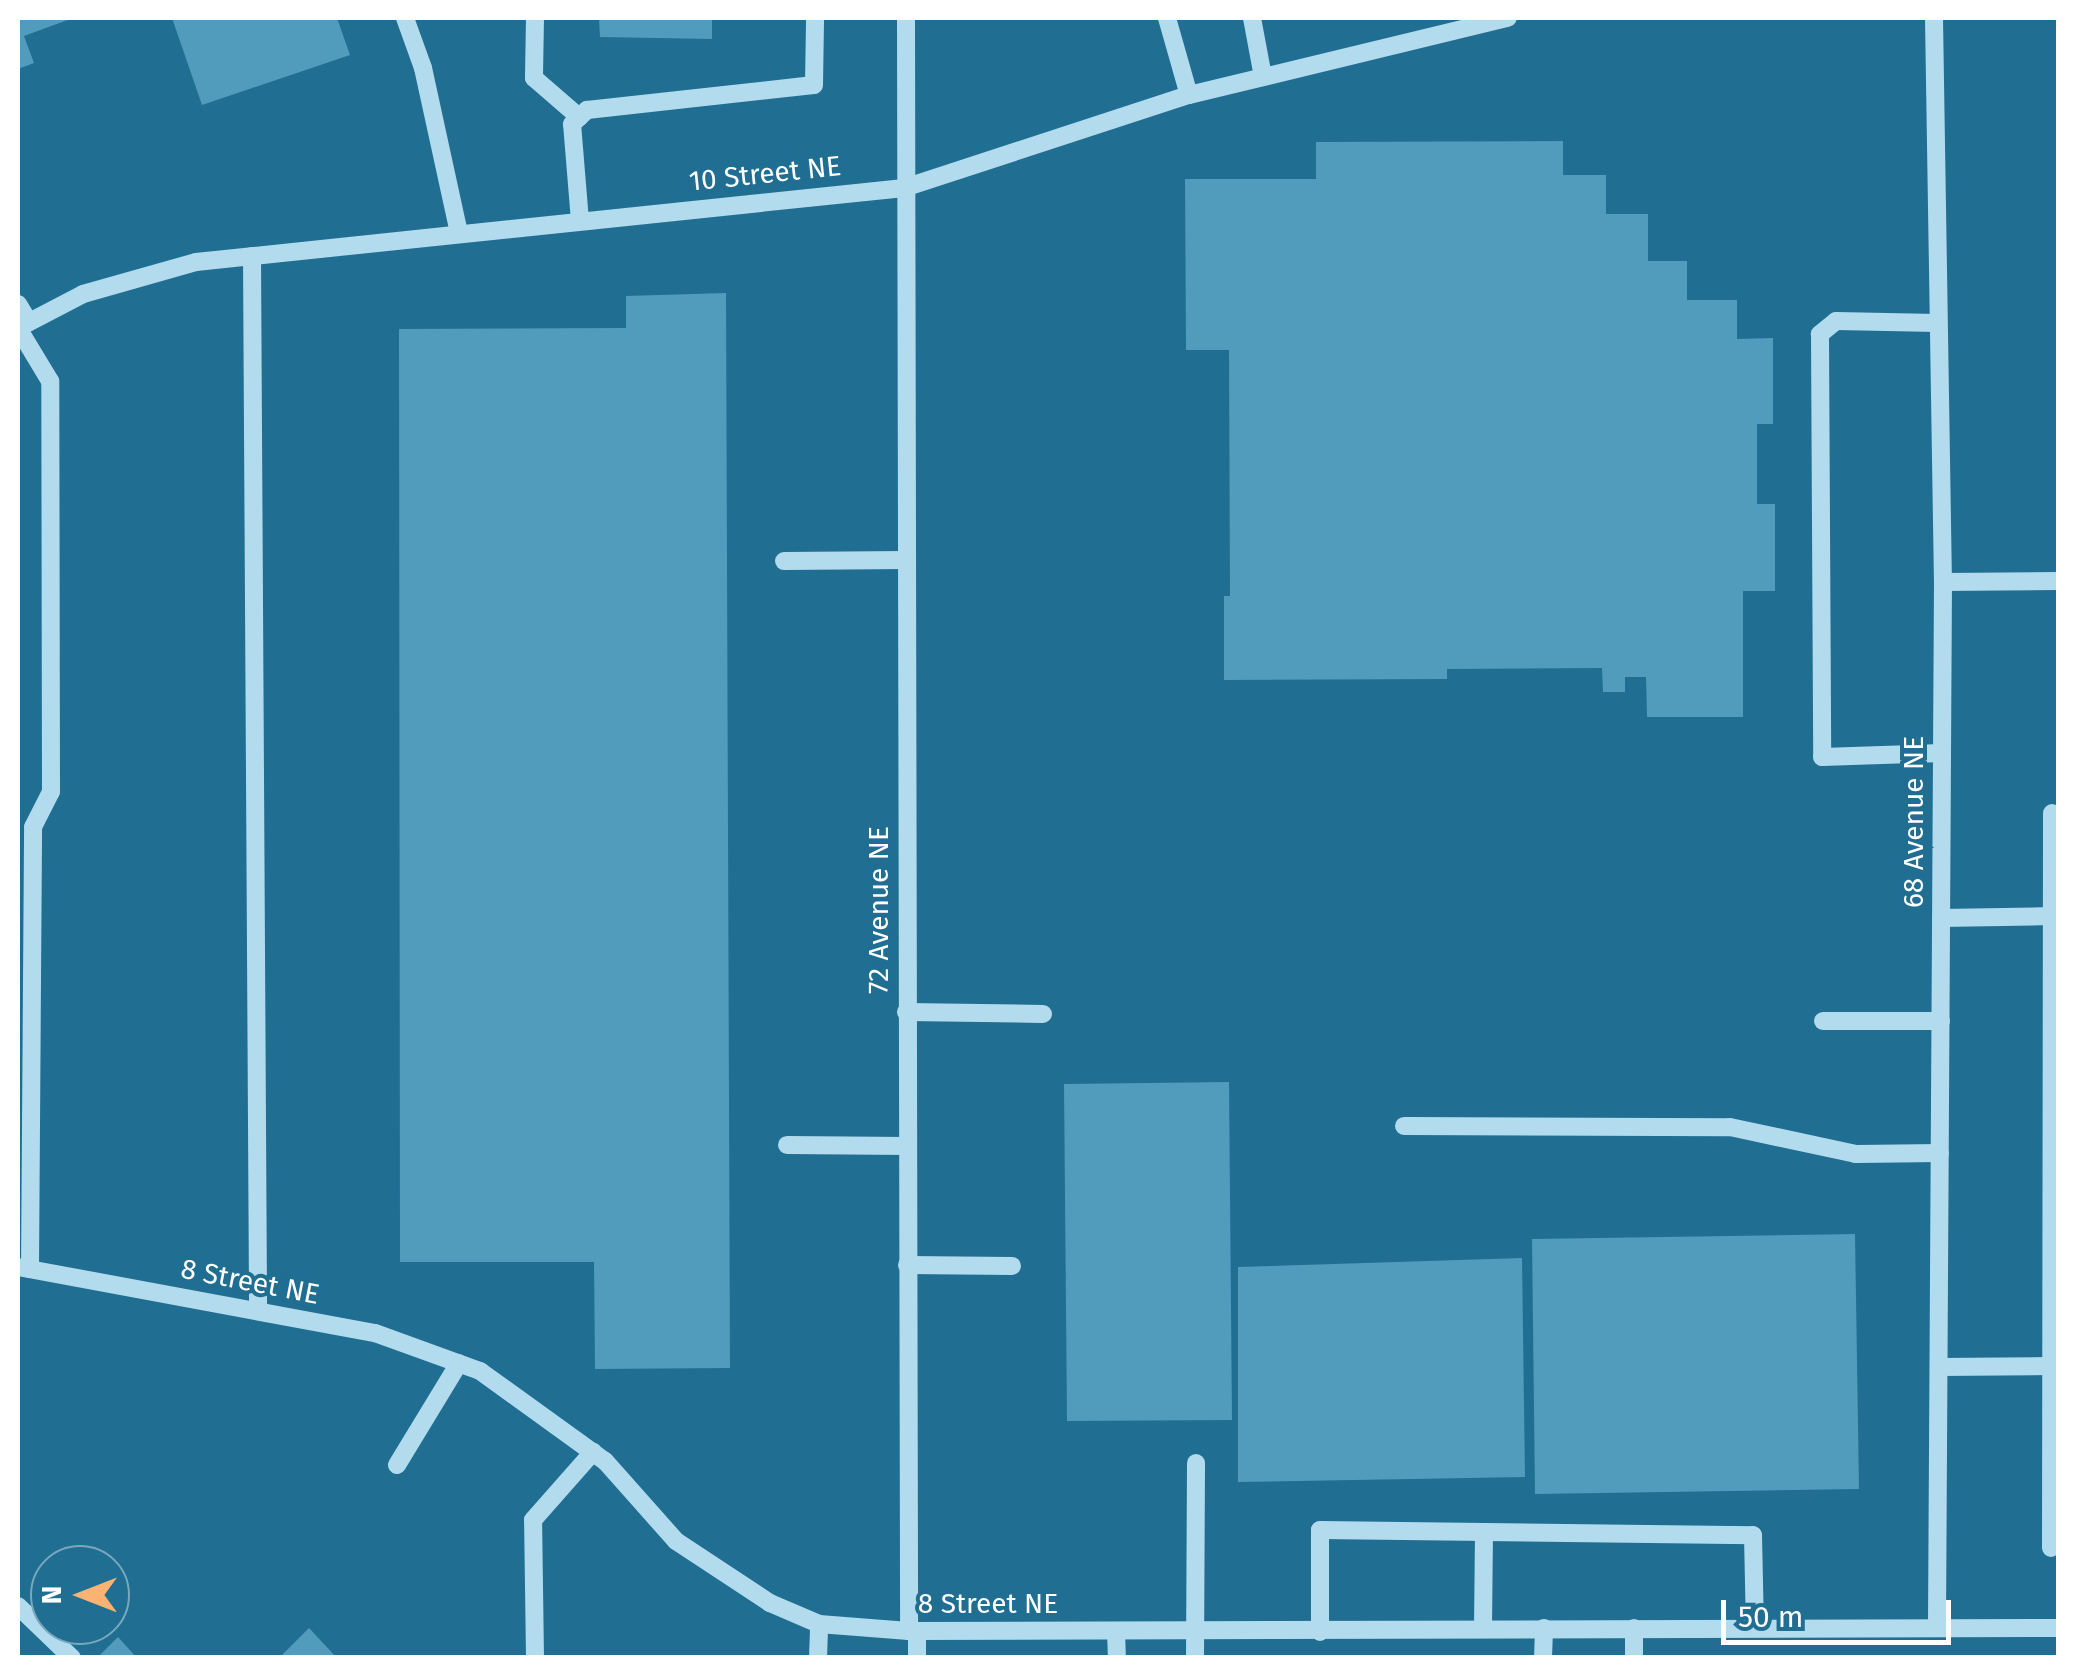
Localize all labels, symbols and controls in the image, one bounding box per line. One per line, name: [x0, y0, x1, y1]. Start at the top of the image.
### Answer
street label: 10 Street NE: [687, 149, 843, 199]
street label: 68 Avenue NE: [1897, 736, 1931, 908]
street label: 72 Avenue NE: [862, 826, 896, 994]
street label: 8 Street NE: [178, 1252, 322, 1312]
north arrow: [30, 1545, 130, 1645]
scale bar: [1726, 1580, 1956, 1642]
text: N: [35, 1586, 68, 1604]
street label: 8 Street NE: [918, 1587, 1058, 1621]
text: 50 m: [1738, 1599, 1803, 1635]

